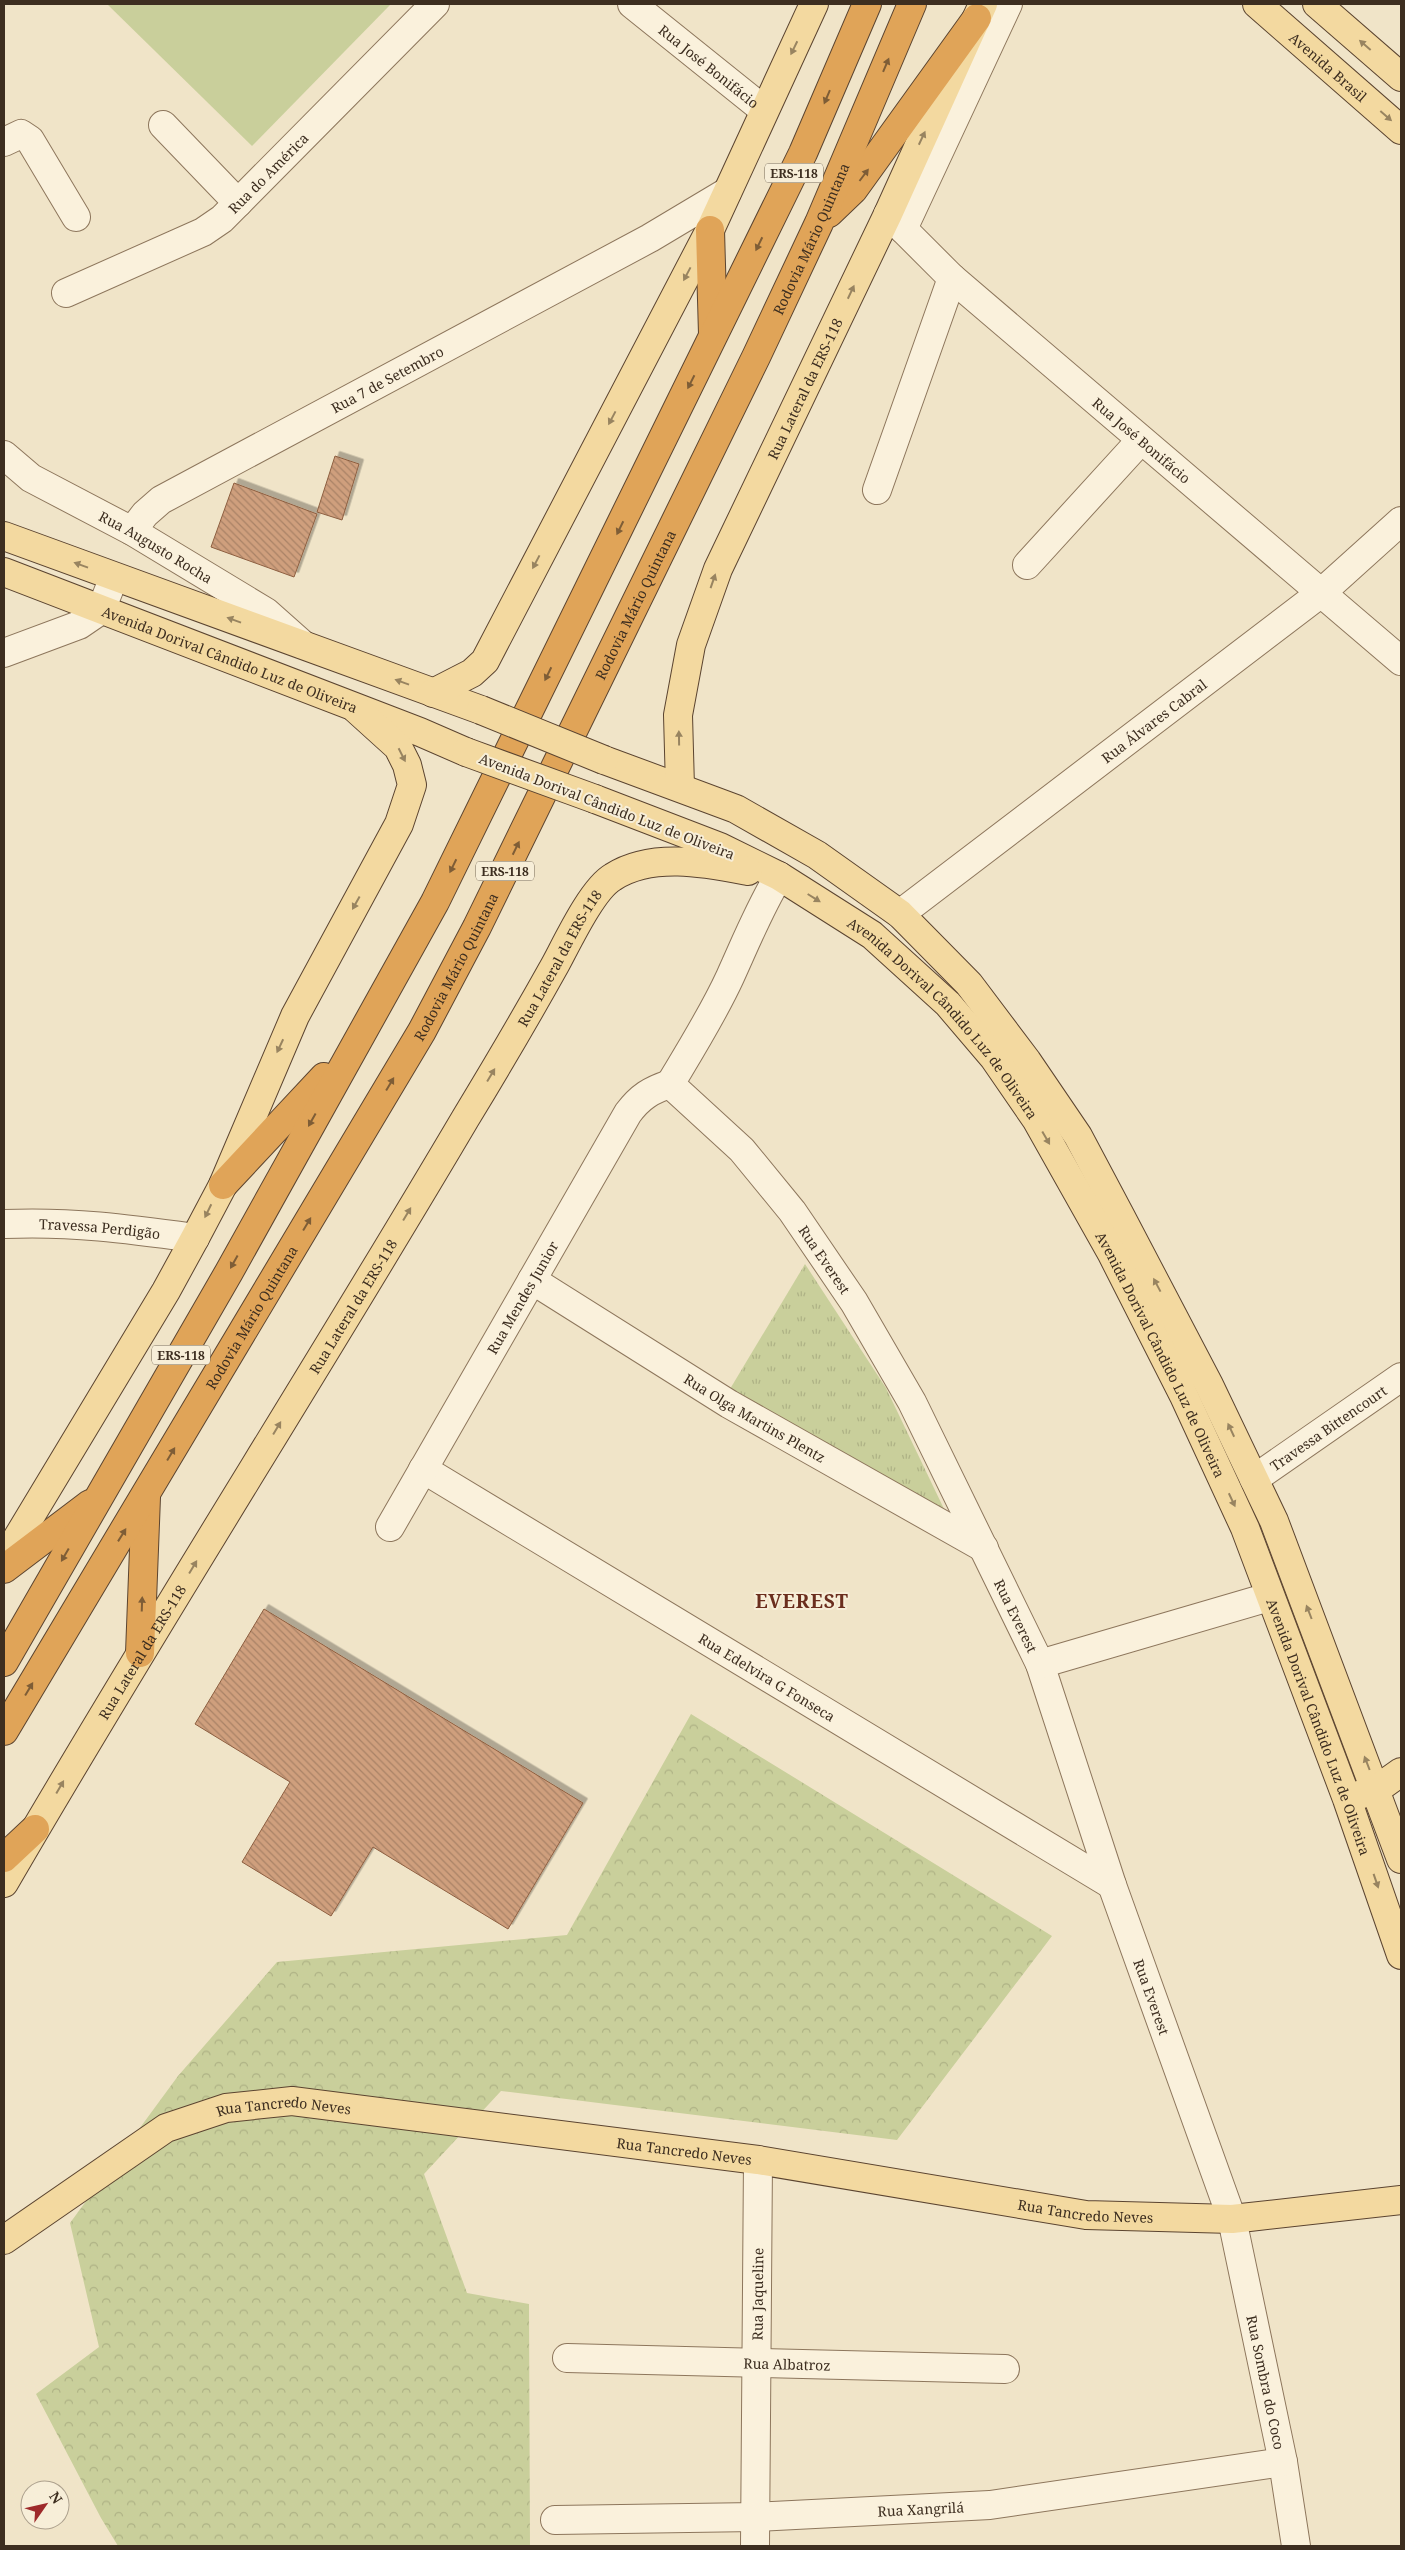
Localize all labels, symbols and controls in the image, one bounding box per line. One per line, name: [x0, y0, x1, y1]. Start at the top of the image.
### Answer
street label: Rua José Bonifácio: [655, 20, 763, 112]
street label: Avenida Brasil: [1286, 28, 1372, 106]
one-way arrow: [1359, 39, 1371, 51]
one-way arrow: [790, 41, 798, 55]
one-way arrow: [882, 58, 890, 72]
one-way arrow: [823, 90, 831, 104]
one-way arrow: [1379, 111, 1392, 122]
street label: Rua do América: [224, 128, 312, 217]
one-way arrow: [919, 131, 927, 145]
street label: Rodovia Mário Quintana: [768, 160, 853, 317]
road number: ERS-118: [765, 164, 823, 182]
one-way arrow: [859, 169, 870, 182]
one-way arrow: [755, 237, 763, 251]
one-way arrow: [683, 267, 691, 281]
one-way arrow: [847, 285, 855, 299]
street label: Rua Lateral da ERS-118: [763, 315, 846, 462]
street label: Rua 7 de Setembro: [327, 341, 446, 417]
one-way arrow: [687, 374, 695, 389]
street label: Rua José Bonifácio: [1089, 393, 1195, 487]
one-way arrow: [608, 411, 616, 425]
street label: Rua Augusto Rocha: [96, 506, 216, 587]
one-way arrow: [616, 521, 624, 535]
street label: Rodovia Mário Quintana: [590, 526, 680, 683]
one-way arrow: [532, 555, 540, 569]
one-way arrow: [73, 561, 88, 568]
one-way arrow: [710, 573, 718, 588]
street label: Avenida Dorival Cândido Luz de Oliveira: [99, 601, 360, 717]
one-way arrow: [226, 616, 241, 623]
one-way arrow: [544, 666, 552, 681]
street label: Rua Álvares Cabral: [1097, 674, 1211, 767]
one-way arrow: [395, 678, 410, 685]
one-way arrow: [674, 730, 682, 746]
one-way arrow: [398, 748, 406, 762]
street label: Avenida Dorival Cândido Luz de Oliveira: [477, 748, 738, 864]
one-way arrow: [512, 841, 520, 855]
one-way arrow: [449, 859, 457, 873]
road number: ERS-118: [476, 861, 534, 880]
street label: Rua Lateral da ERS-118: [513, 885, 606, 1030]
street label: Rodovia Mário Quintana: [409, 889, 502, 1044]
one-way arrow: [808, 894, 821, 903]
one-way arrow: [352, 895, 360, 910]
street label: Avenida Dorival Cândido Luz de Oliveira: [844, 913, 1043, 1123]
one-way arrow: [276, 1039, 285, 1054]
one-way arrow: [487, 1068, 495, 1083]
one-way arrow: [386, 1078, 395, 1091]
one-way arrow: [308, 1113, 317, 1127]
one-way arrow: [1042, 1131, 1051, 1144]
one-way arrow: [204, 1204, 212, 1218]
one-way arrow: [403, 1208, 412, 1221]
street label: Travessa Perdigão: [39, 1214, 161, 1243]
one-way arrow: [303, 1218, 312, 1231]
street label: Rua Everest: [795, 1221, 855, 1297]
street label: Avenida Dorival Cândido Luz de Oliveira: [1092, 1228, 1230, 1481]
street label: Rua Lateral da ERS-118: [304, 1235, 401, 1377]
street label: Rua Mendes Junior: [482, 1237, 562, 1357]
street label: Rodovia Mário Quintana: [201, 1242, 301, 1393]
one-way arrow: [230, 1255, 238, 1270]
one-way arrow: [1153, 1278, 1161, 1293]
road number: ERS-118: [152, 1346, 210, 1364]
street label: Rua Olga Martins Plentz: [681, 1369, 829, 1466]
street label: Travessa Bittencourt: [1266, 1380, 1390, 1475]
one-way arrow: [273, 1421, 282, 1434]
one-way arrow: [1227, 1423, 1235, 1437]
one-way arrow: [166, 1448, 175, 1461]
one-way arrow: [1229, 1493, 1237, 1507]
one-way arrow: [117, 1528, 127, 1541]
one-way arrow: [61, 1548, 70, 1561]
one-way arrow: [188, 1560, 197, 1573]
street label: Rua Everest: [990, 1576, 1042, 1655]
street label: Rua Lateral da ERS-118: [93, 1581, 190, 1723]
district label: EVEREST: [755, 1588, 849, 1614]
one-way arrow: [138, 1596, 146, 1612]
street label: Avenida Dorival Cândido Luz de Oliveira: [1263, 1596, 1375, 1858]
one-way arrow: [1305, 1604, 1312, 1619]
street label: Rua Edelvira G Fonseca: [695, 1628, 839, 1725]
one-way arrow: [24, 1682, 33, 1695]
one-way arrow: [1363, 1756, 1370, 1771]
one-way arrow: [55, 1780, 64, 1793]
one-way arrow: [1372, 1874, 1380, 1889]
street label: Rua Everest: [1130, 1956, 1175, 2037]
street label: Rua Tancredo Neves: [213, 2091, 352, 2120]
street label: Rua Tancredo Neves: [616, 2133, 753, 2169]
street label: Rua Tancredo Neves: [1016, 2194, 1153, 2226]
street label: Rua Jaqueline: [747, 2248, 767, 2341]
street label: Rua Sombra do Coco: [1243, 2313, 1290, 2451]
street label: Rua Albatroz: [743, 2353, 831, 2374]
north arrow: [20, 2480, 70, 2530]
text: N: [45, 2488, 67, 2507]
street label: Rua Xangrilá: [877, 2497, 965, 2520]

